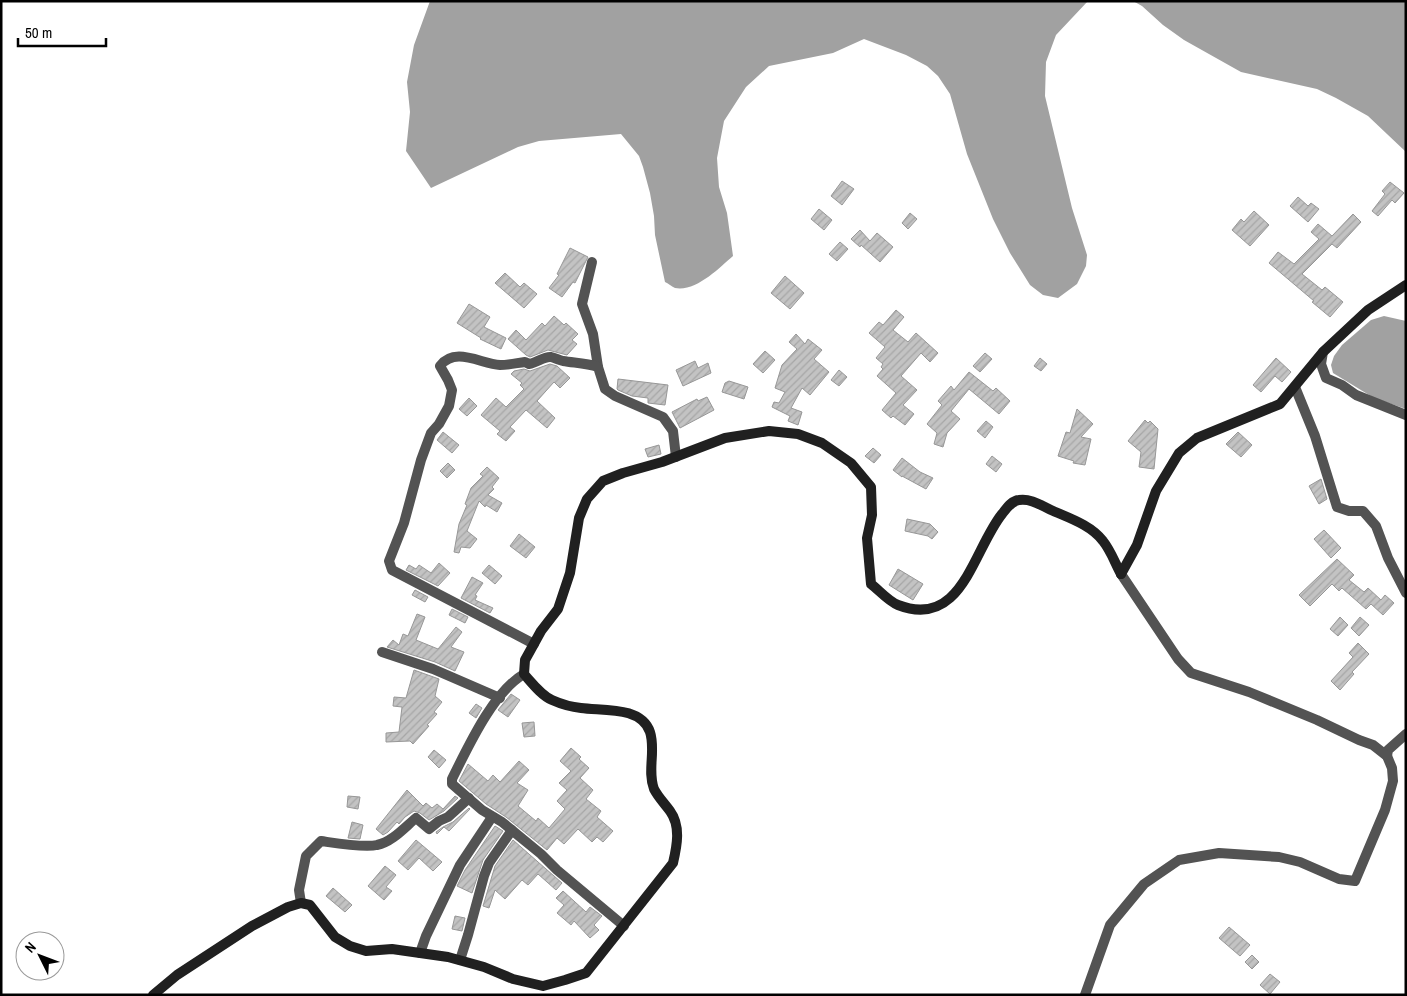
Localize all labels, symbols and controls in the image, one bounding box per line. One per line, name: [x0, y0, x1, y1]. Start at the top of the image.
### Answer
scale bar: [18, 15, 105, 47]
text: 50 m: [25, 22, 52, 43]
north arrow: [15, 931, 65, 981]
text: N: [21, 938, 40, 956]

